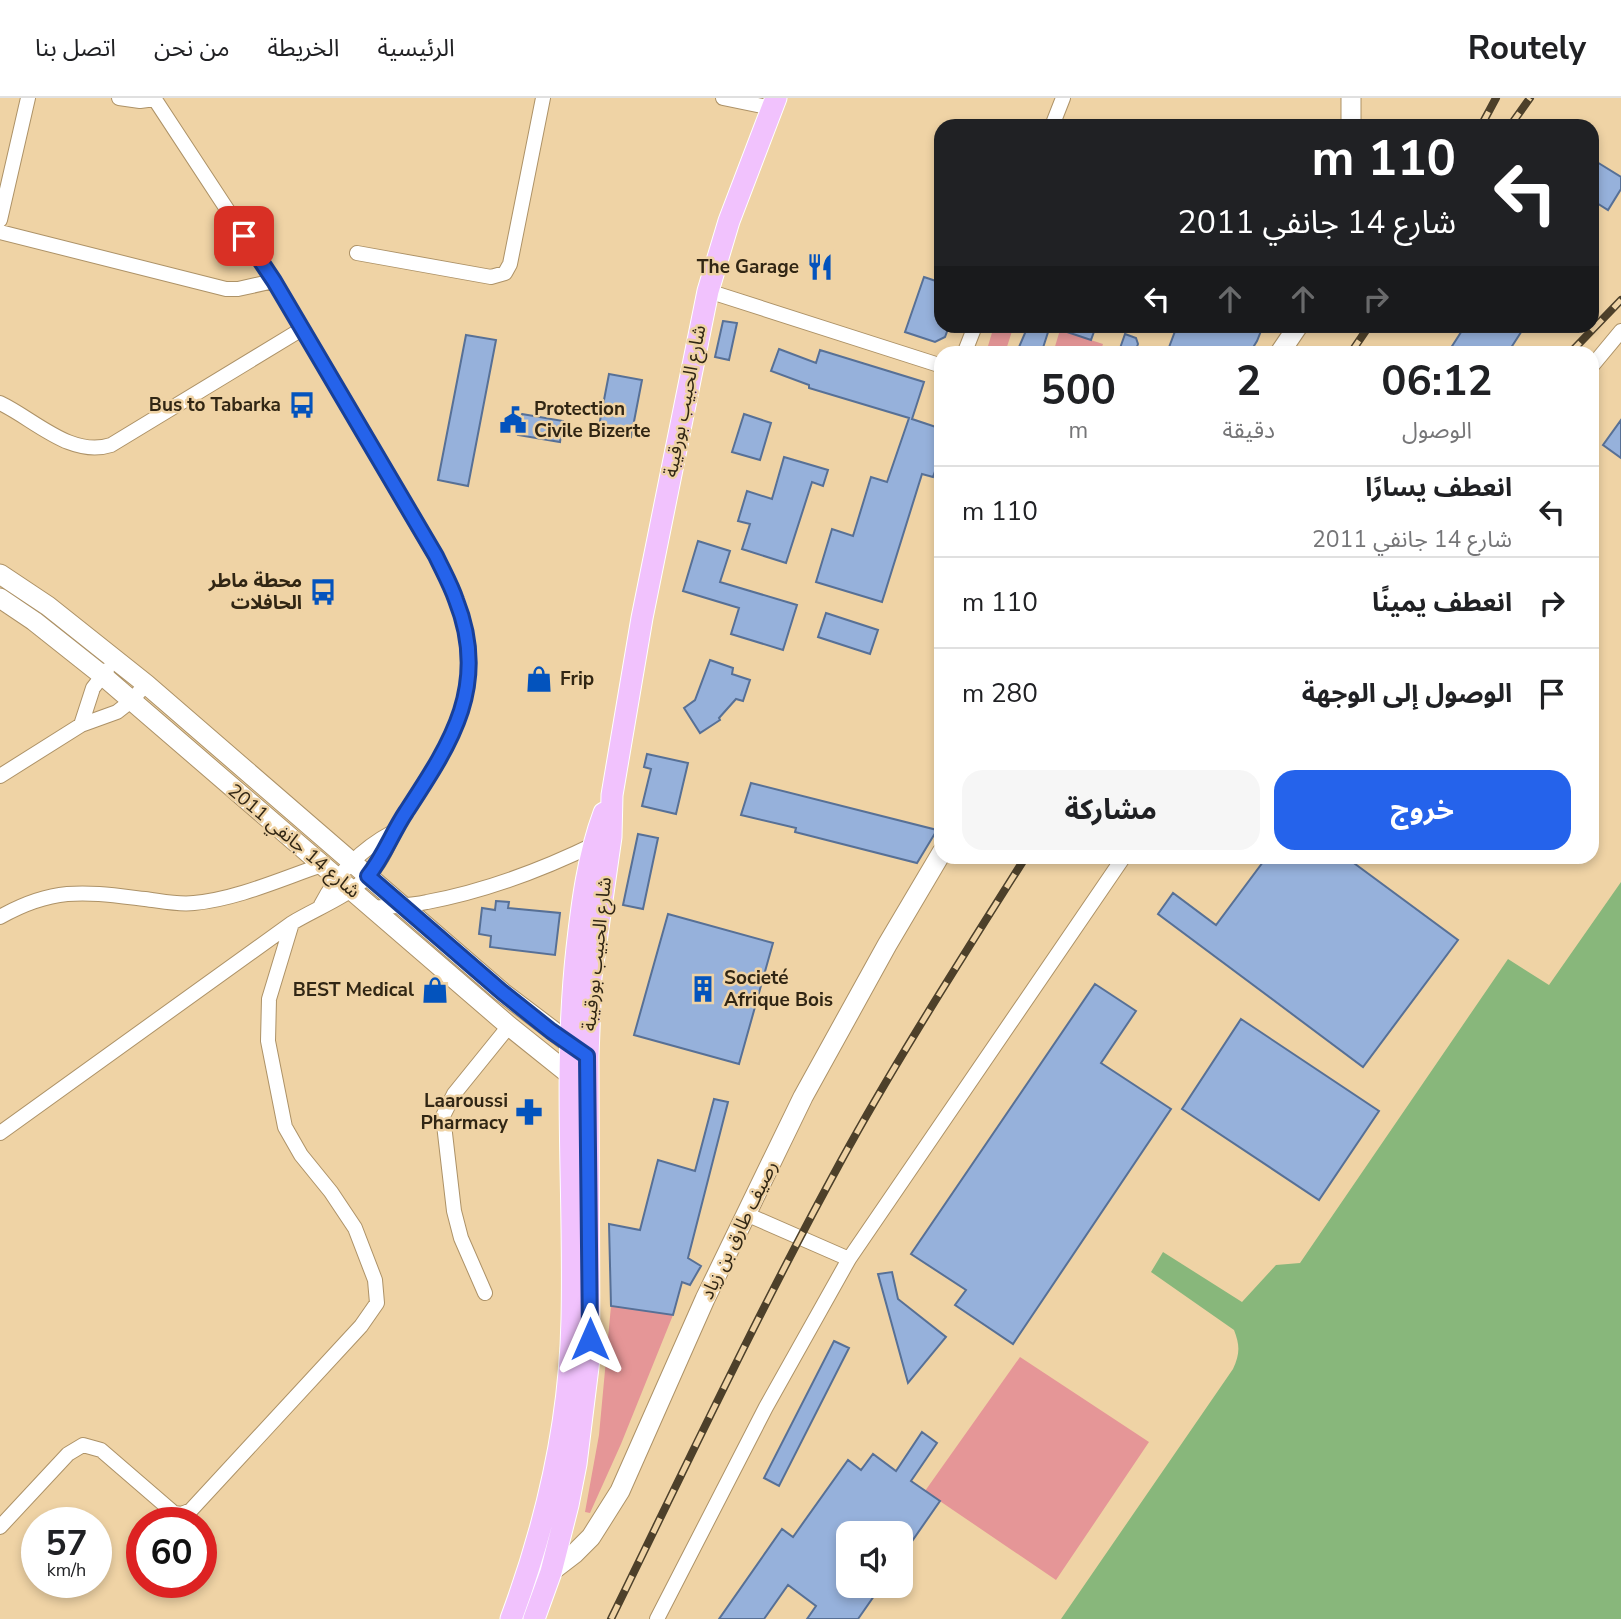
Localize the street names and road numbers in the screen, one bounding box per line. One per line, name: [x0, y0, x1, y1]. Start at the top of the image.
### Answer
street label: شارع الحبيب بورقيبة: [657, 323, 713, 479]
street label: شارع 14 جانفي 2011: [221, 778, 366, 905]
street label: شارع الحبيب بورقيبة: [576, 876, 618, 1032]
street label: رصيف طارق بن زياد: [694, 1156, 784, 1304]

